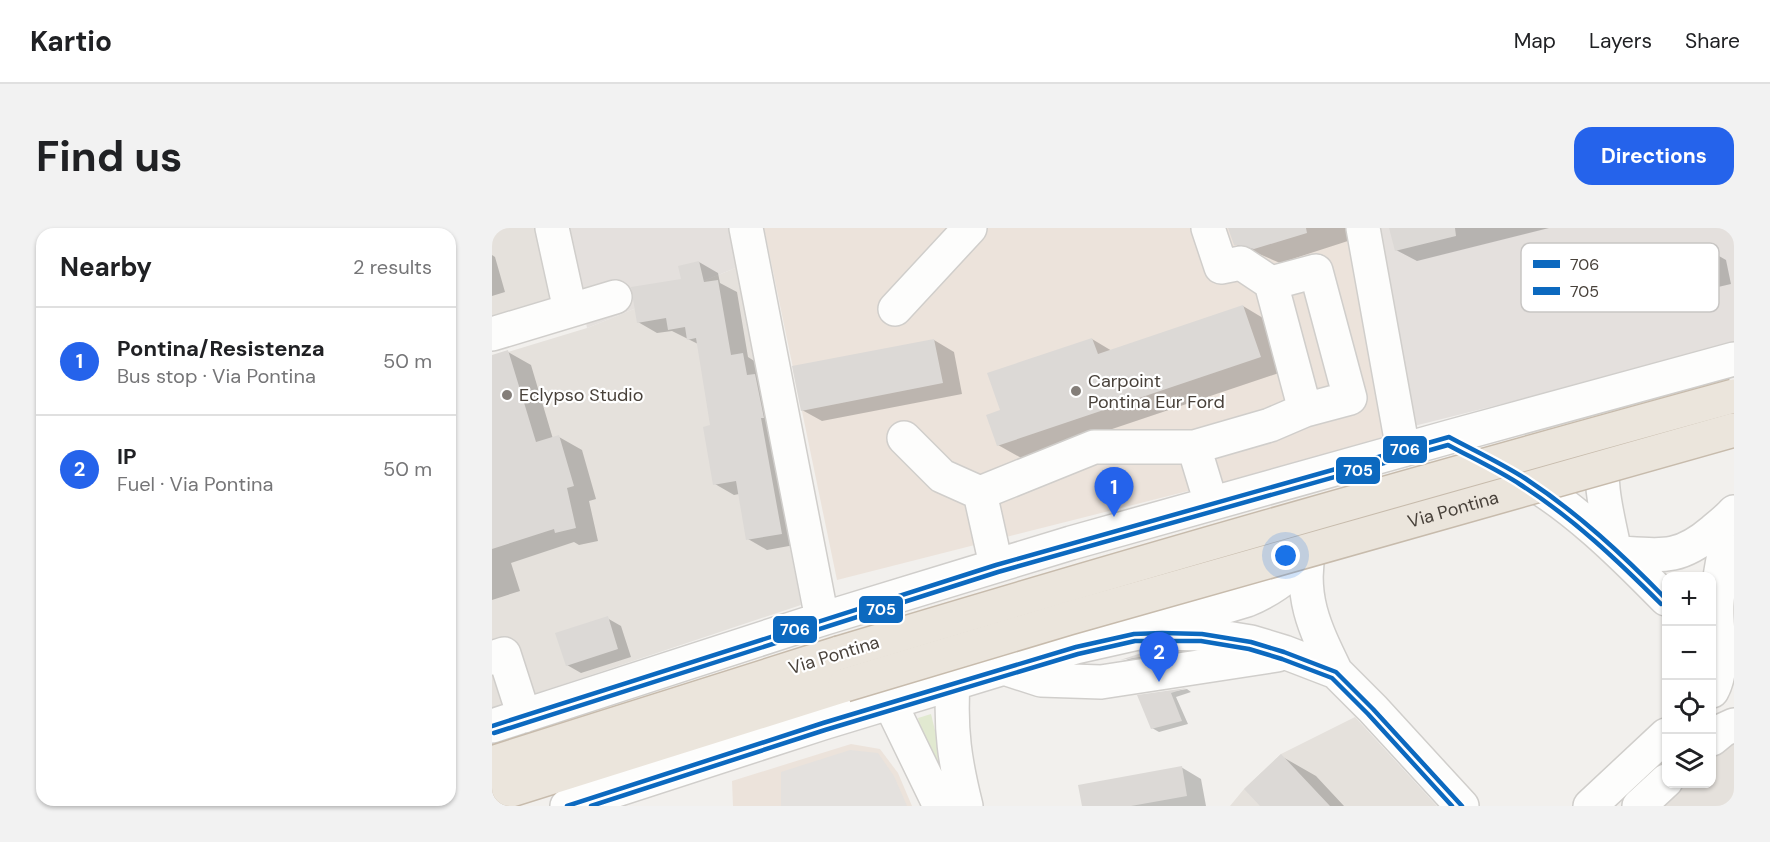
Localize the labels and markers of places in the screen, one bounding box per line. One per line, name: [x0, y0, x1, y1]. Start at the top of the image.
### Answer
place label: Carpoint Pontina Eur Ford: [1088, 369, 1225, 414]
place label: Eclypso Studio: [519, 383, 643, 407]
marker: Carpoint Pontina Eur Ford: [1069, 384, 1083, 398]
marker: Eclypso Studio: [500, 388, 514, 402]
pin: 1: [1094, 468, 1134, 517]
pin: 2: [1140, 632, 1178, 682]

